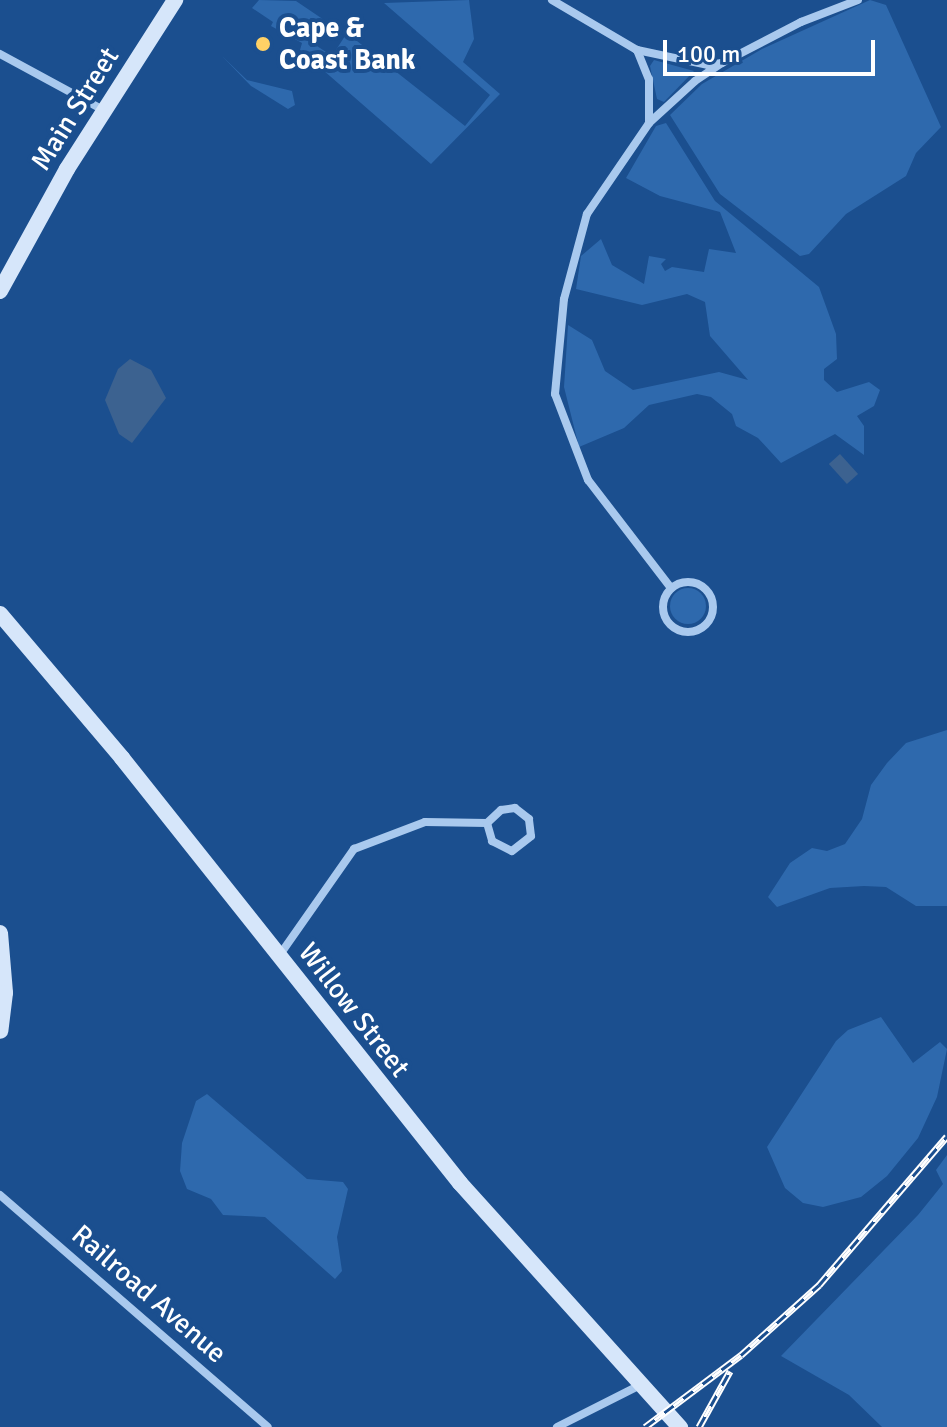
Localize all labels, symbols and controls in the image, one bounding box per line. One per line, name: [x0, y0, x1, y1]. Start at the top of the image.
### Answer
place label: Cape & Coast Bank: [279, 11, 415, 77]
scale bar: [667, 24, 879, 74]
marker: Cape & Coast Bank: [254, 35, 272, 53]
text: 100 m: [677, 39, 740, 69]
street label: Main Street: [24, 41, 126, 177]
street label: Willow Street: [291, 936, 417, 1084]
street label: Railroad Avenue: [65, 1218, 233, 1370]

